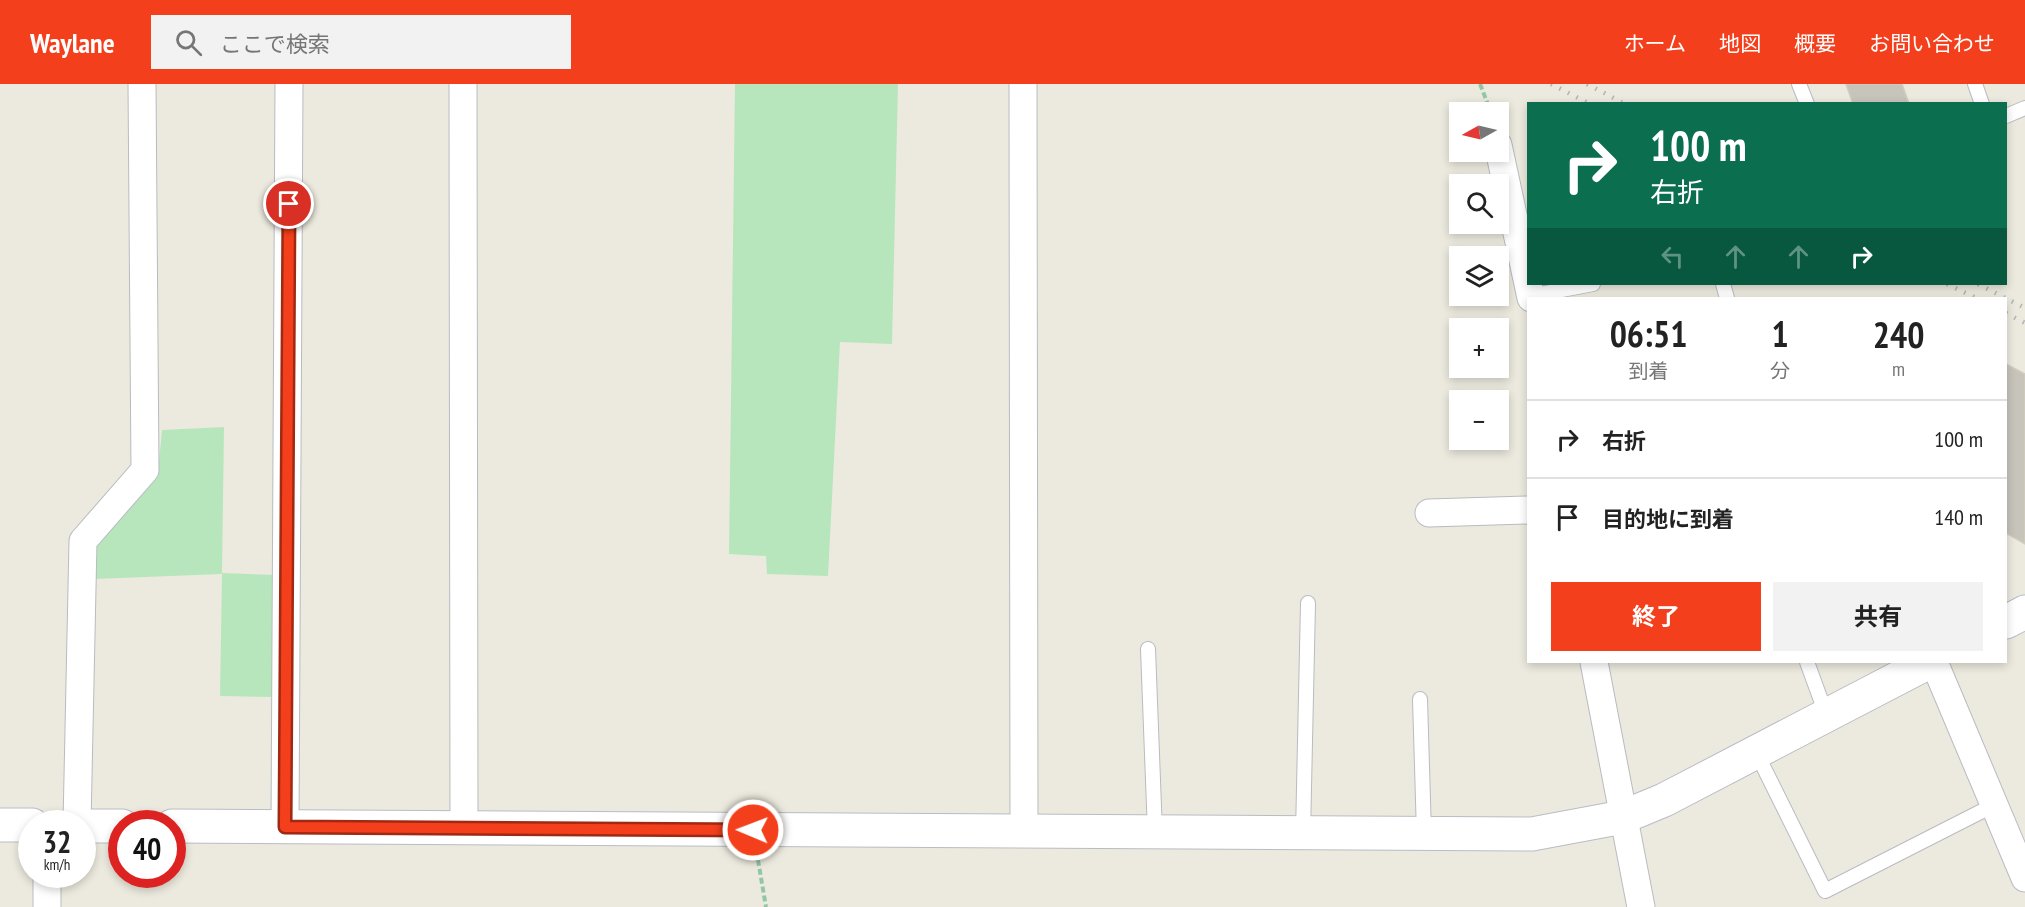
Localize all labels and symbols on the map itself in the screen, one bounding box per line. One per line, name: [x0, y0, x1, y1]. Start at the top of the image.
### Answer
north arrow: [1449, 102, 1509, 162]
pin: [263, 178, 314, 229]
position arrow: [721, 798, 785, 862]
speed limit sign: 40: [108, 810, 186, 888]

